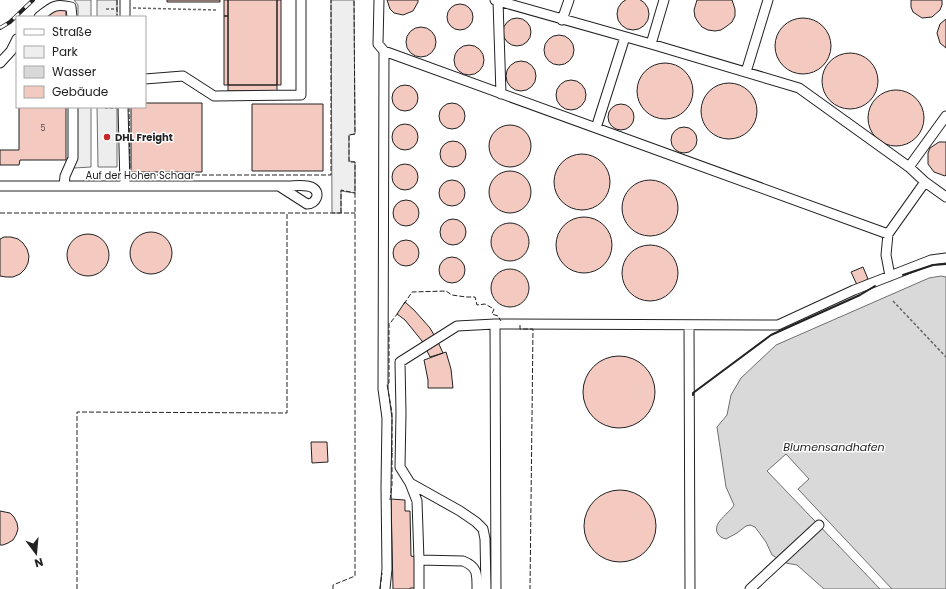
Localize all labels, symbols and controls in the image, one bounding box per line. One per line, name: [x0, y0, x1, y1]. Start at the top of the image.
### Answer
legend: [16, 16, 146, 108]
text: Straße: [52, 23, 92, 40]
text: Park: [52, 43, 79, 60]
text: Wasser: [52, 63, 97, 80]
text: Gebäude: [52, 83, 108, 100]
house number: 5: [40, 123, 46, 134]
place label: DHL Freight: [115, 130, 173, 145]
marker: DHL Freight: [102, 132, 112, 142]
street label: Auf der Hohen Schaar: [85, 168, 195, 183]
water label: Blumensandhafen: [783, 439, 885, 455]
north arrow: [16, 533, 56, 573]
text: N: [33, 554, 45, 571]

